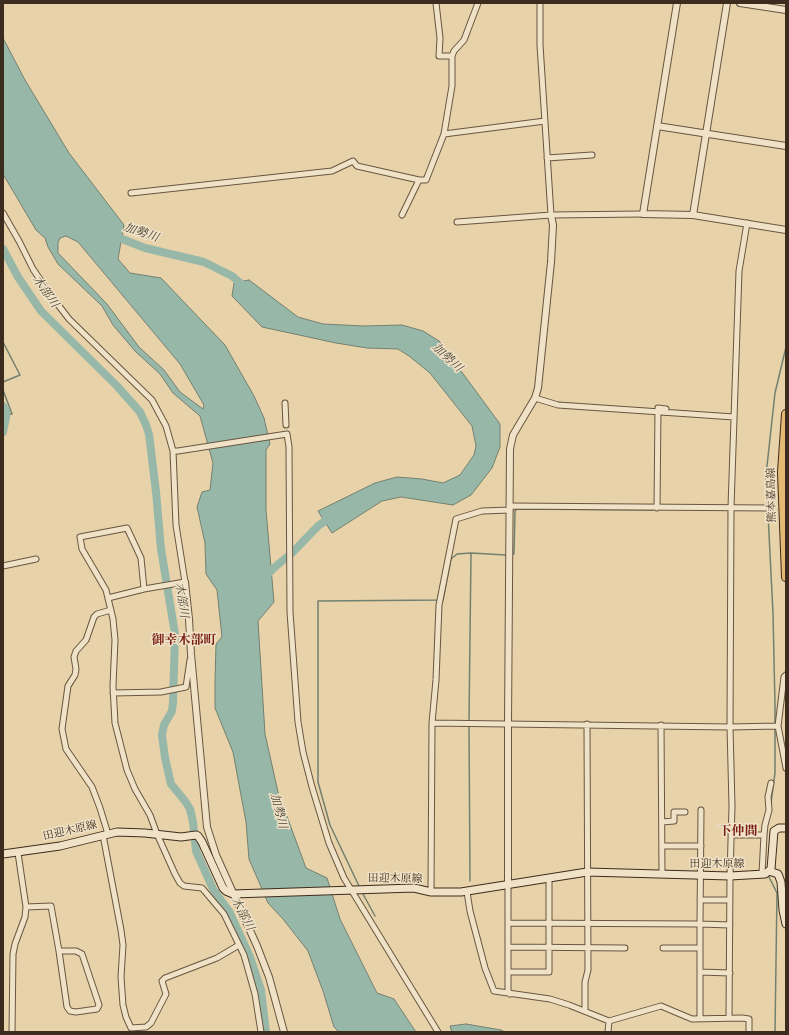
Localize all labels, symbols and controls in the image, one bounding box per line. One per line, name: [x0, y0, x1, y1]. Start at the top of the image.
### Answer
water label: 加勢川: [122, 220, 160, 246]
water label: 木部川: [29, 273, 61, 311]
water label: 加勢川: [429, 340, 465, 376]
street label: 熊本嘉島線: [765, 467, 779, 523]
water label: 木部川: [171, 581, 191, 619]
district label: 御幸木部町: [152, 633, 216, 649]
water label: 加勢川: [267, 792, 289, 830]
street label: 田迎木原線: [42, 818, 98, 844]
district label: 下仲間: [719, 824, 757, 840]
street label: 田迎木原線: [690, 857, 744, 871]
street label: 田迎木原線: [367, 872, 423, 886]
water label: 木部川: [227, 895, 257, 933]

